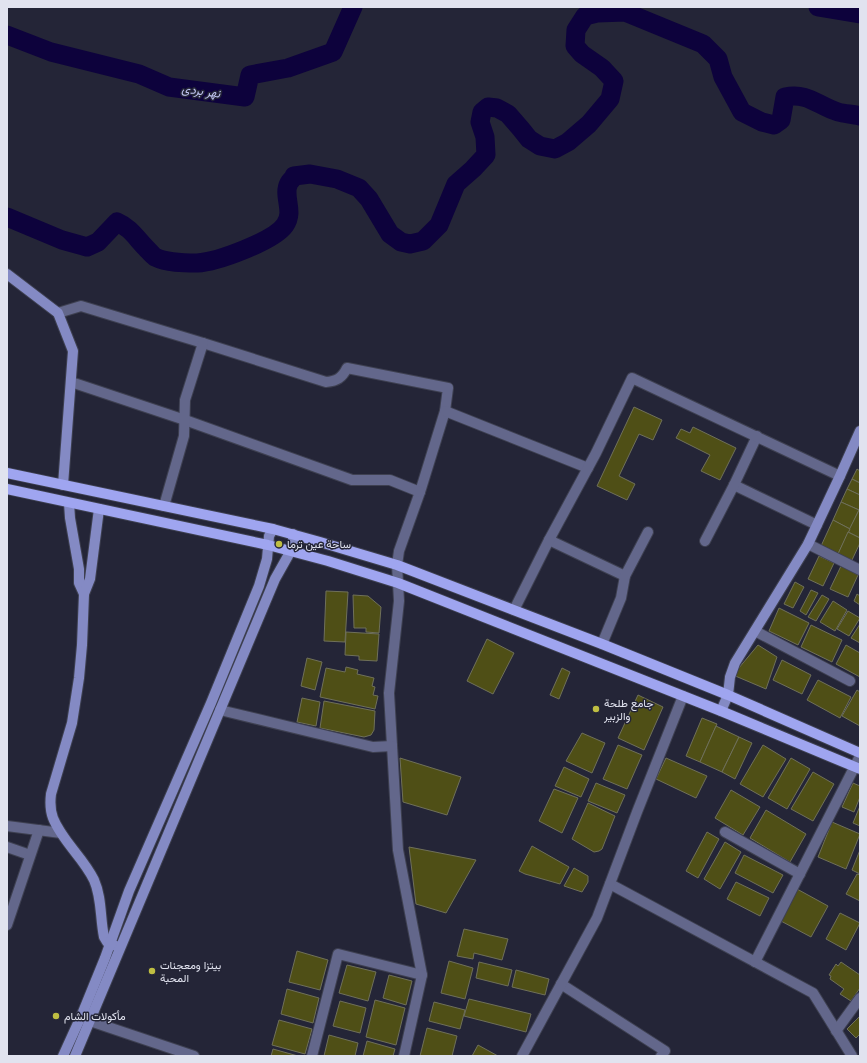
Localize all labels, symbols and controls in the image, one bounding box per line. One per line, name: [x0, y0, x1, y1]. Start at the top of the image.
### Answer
water label: نهر بردى: [181, 81, 222, 102]
place label: ساحة عين ترما: [287, 538, 351, 551]
marker: ساحة عين ترما: [274, 539, 284, 549]
place label: جامع طلحة والزبير: [603, 697, 654, 723]
marker: جامع طلحة والزبير: [591, 704, 601, 714]
place label: بيتزا ومعجنات المحبة: [160, 959, 221, 985]
marker: بيتزا ومعجنات المحبة: [147, 966, 157, 976]
place label: مأكولات الشام: [64, 1010, 126, 1024]
marker: مأكولات الشام: [51, 1011, 61, 1021]

